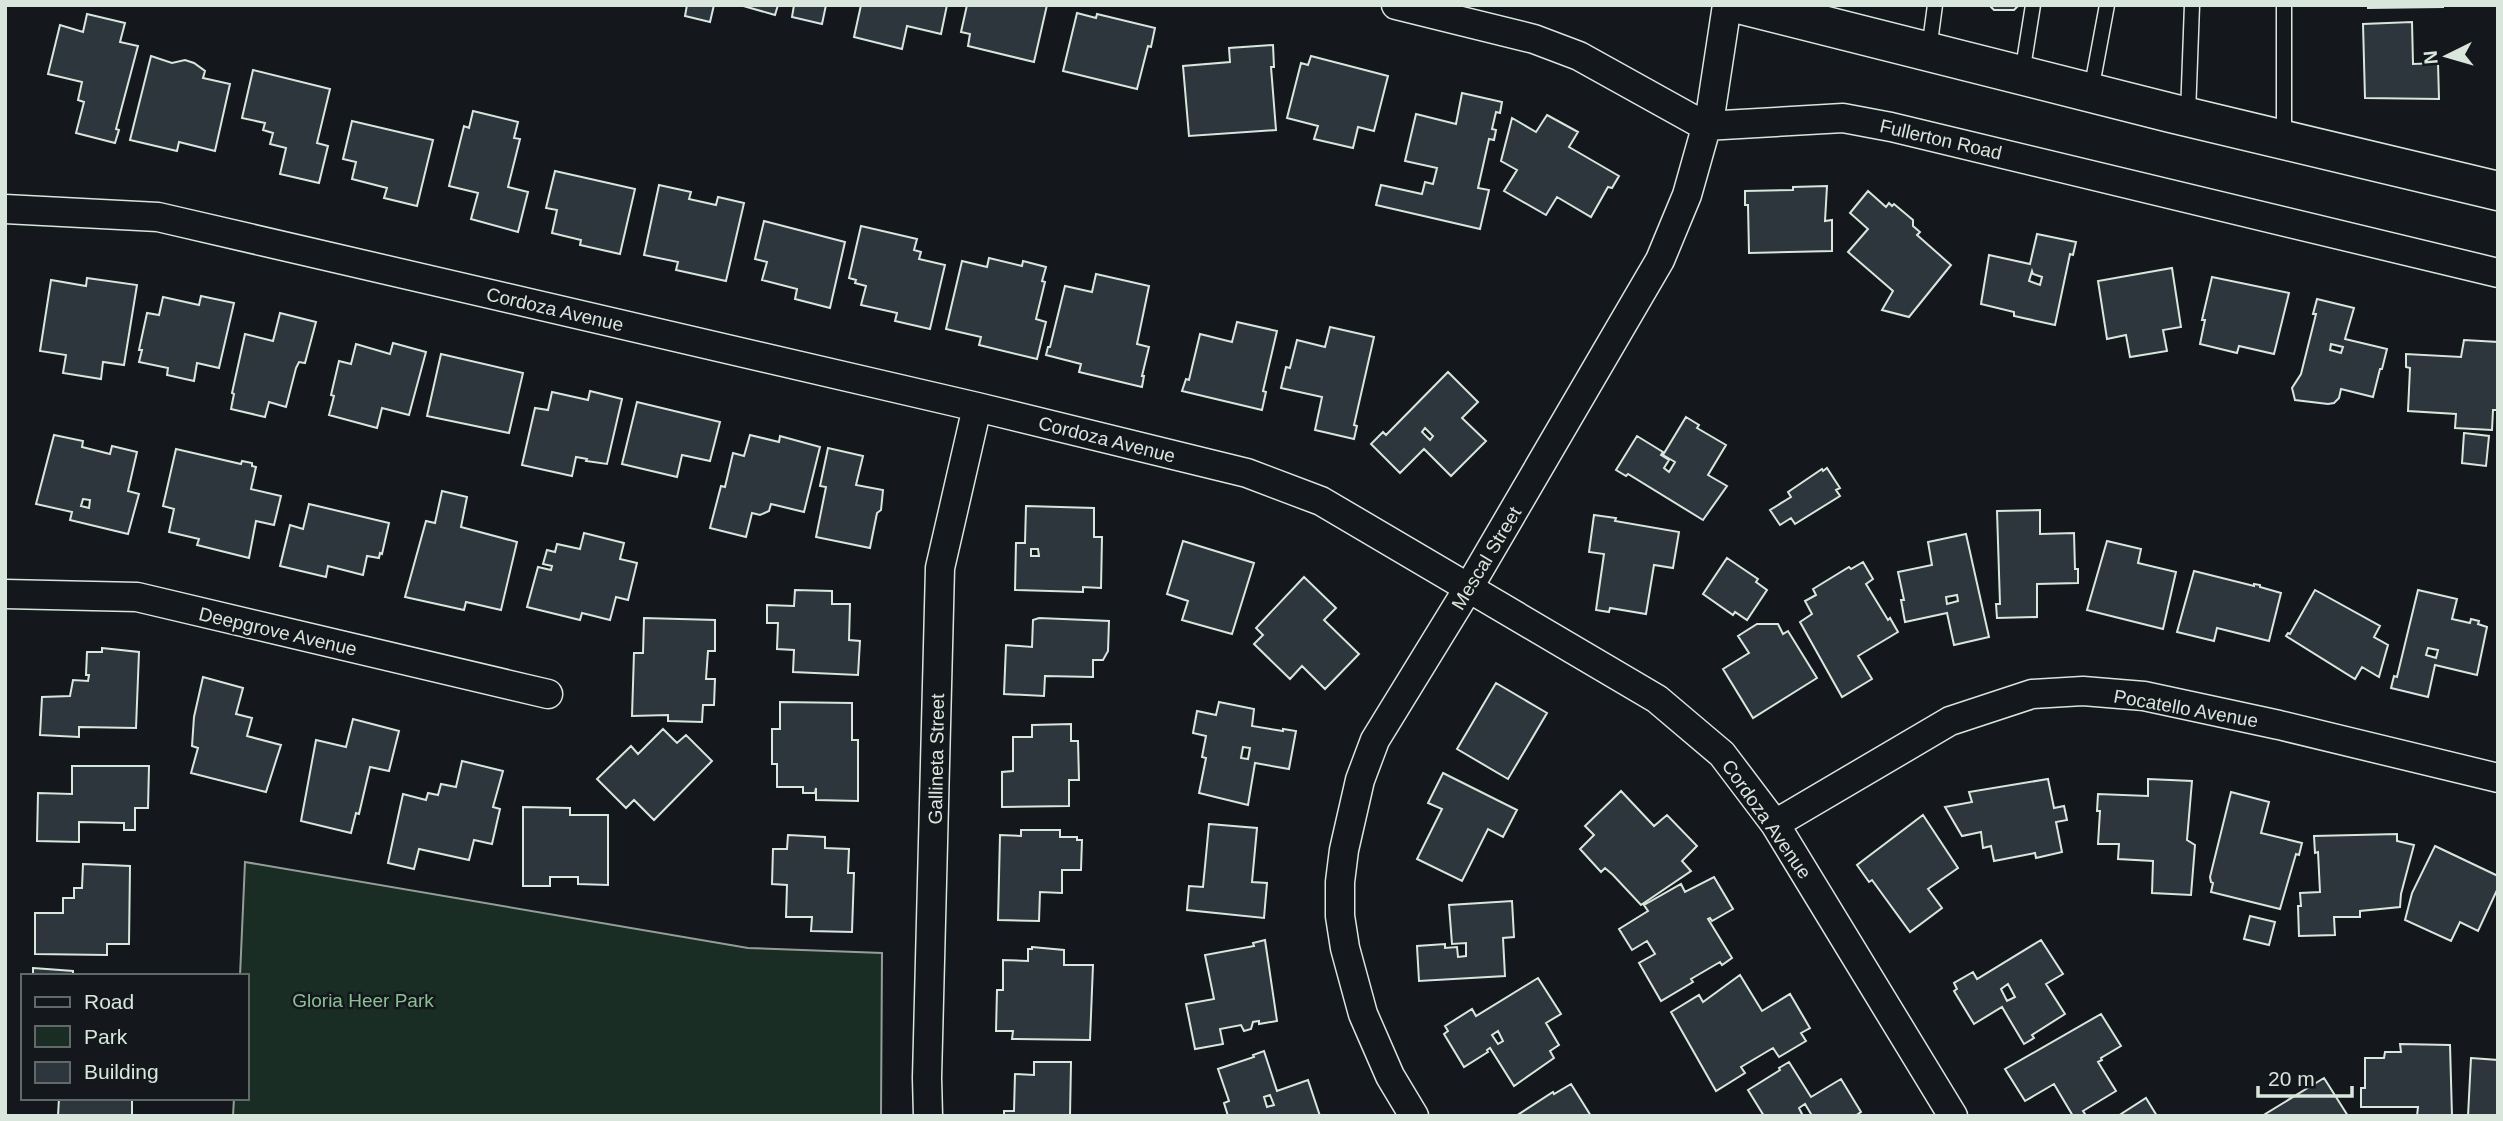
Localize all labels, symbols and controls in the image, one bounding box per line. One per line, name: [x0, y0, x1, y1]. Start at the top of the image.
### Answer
north arrow: [2412, 21, 2482, 91]
text: N: [2420, 50, 2442, 65]
street label: Fullerton Road: [1878, 115, 2004, 164]
street label: Cordoza Avenue: [484, 283, 626, 335]
street label: Cordoza Avenue: [1036, 412, 1177, 467]
street label: Mescal Street: [1448, 502, 1526, 613]
street label: Deepgrove Avenue: [197, 603, 359, 660]
street label: Pocatello Avenue: [2112, 685, 2260, 732]
street label: Gallineta Street: [925, 693, 948, 825]
street label: Cordoza Avenue: [1718, 756, 1815, 883]
legend: [21, 974, 248, 1100]
text: Road: [84, 990, 134, 1013]
park label: Gloria Heer Park: [292, 990, 434, 1011]
text: Park: [84, 1025, 128, 1048]
scale bar: [2258, 1054, 2352, 1098]
text: Building: [84, 1060, 159, 1083]
text: 20 m: [2268, 1067, 2315, 1090]

